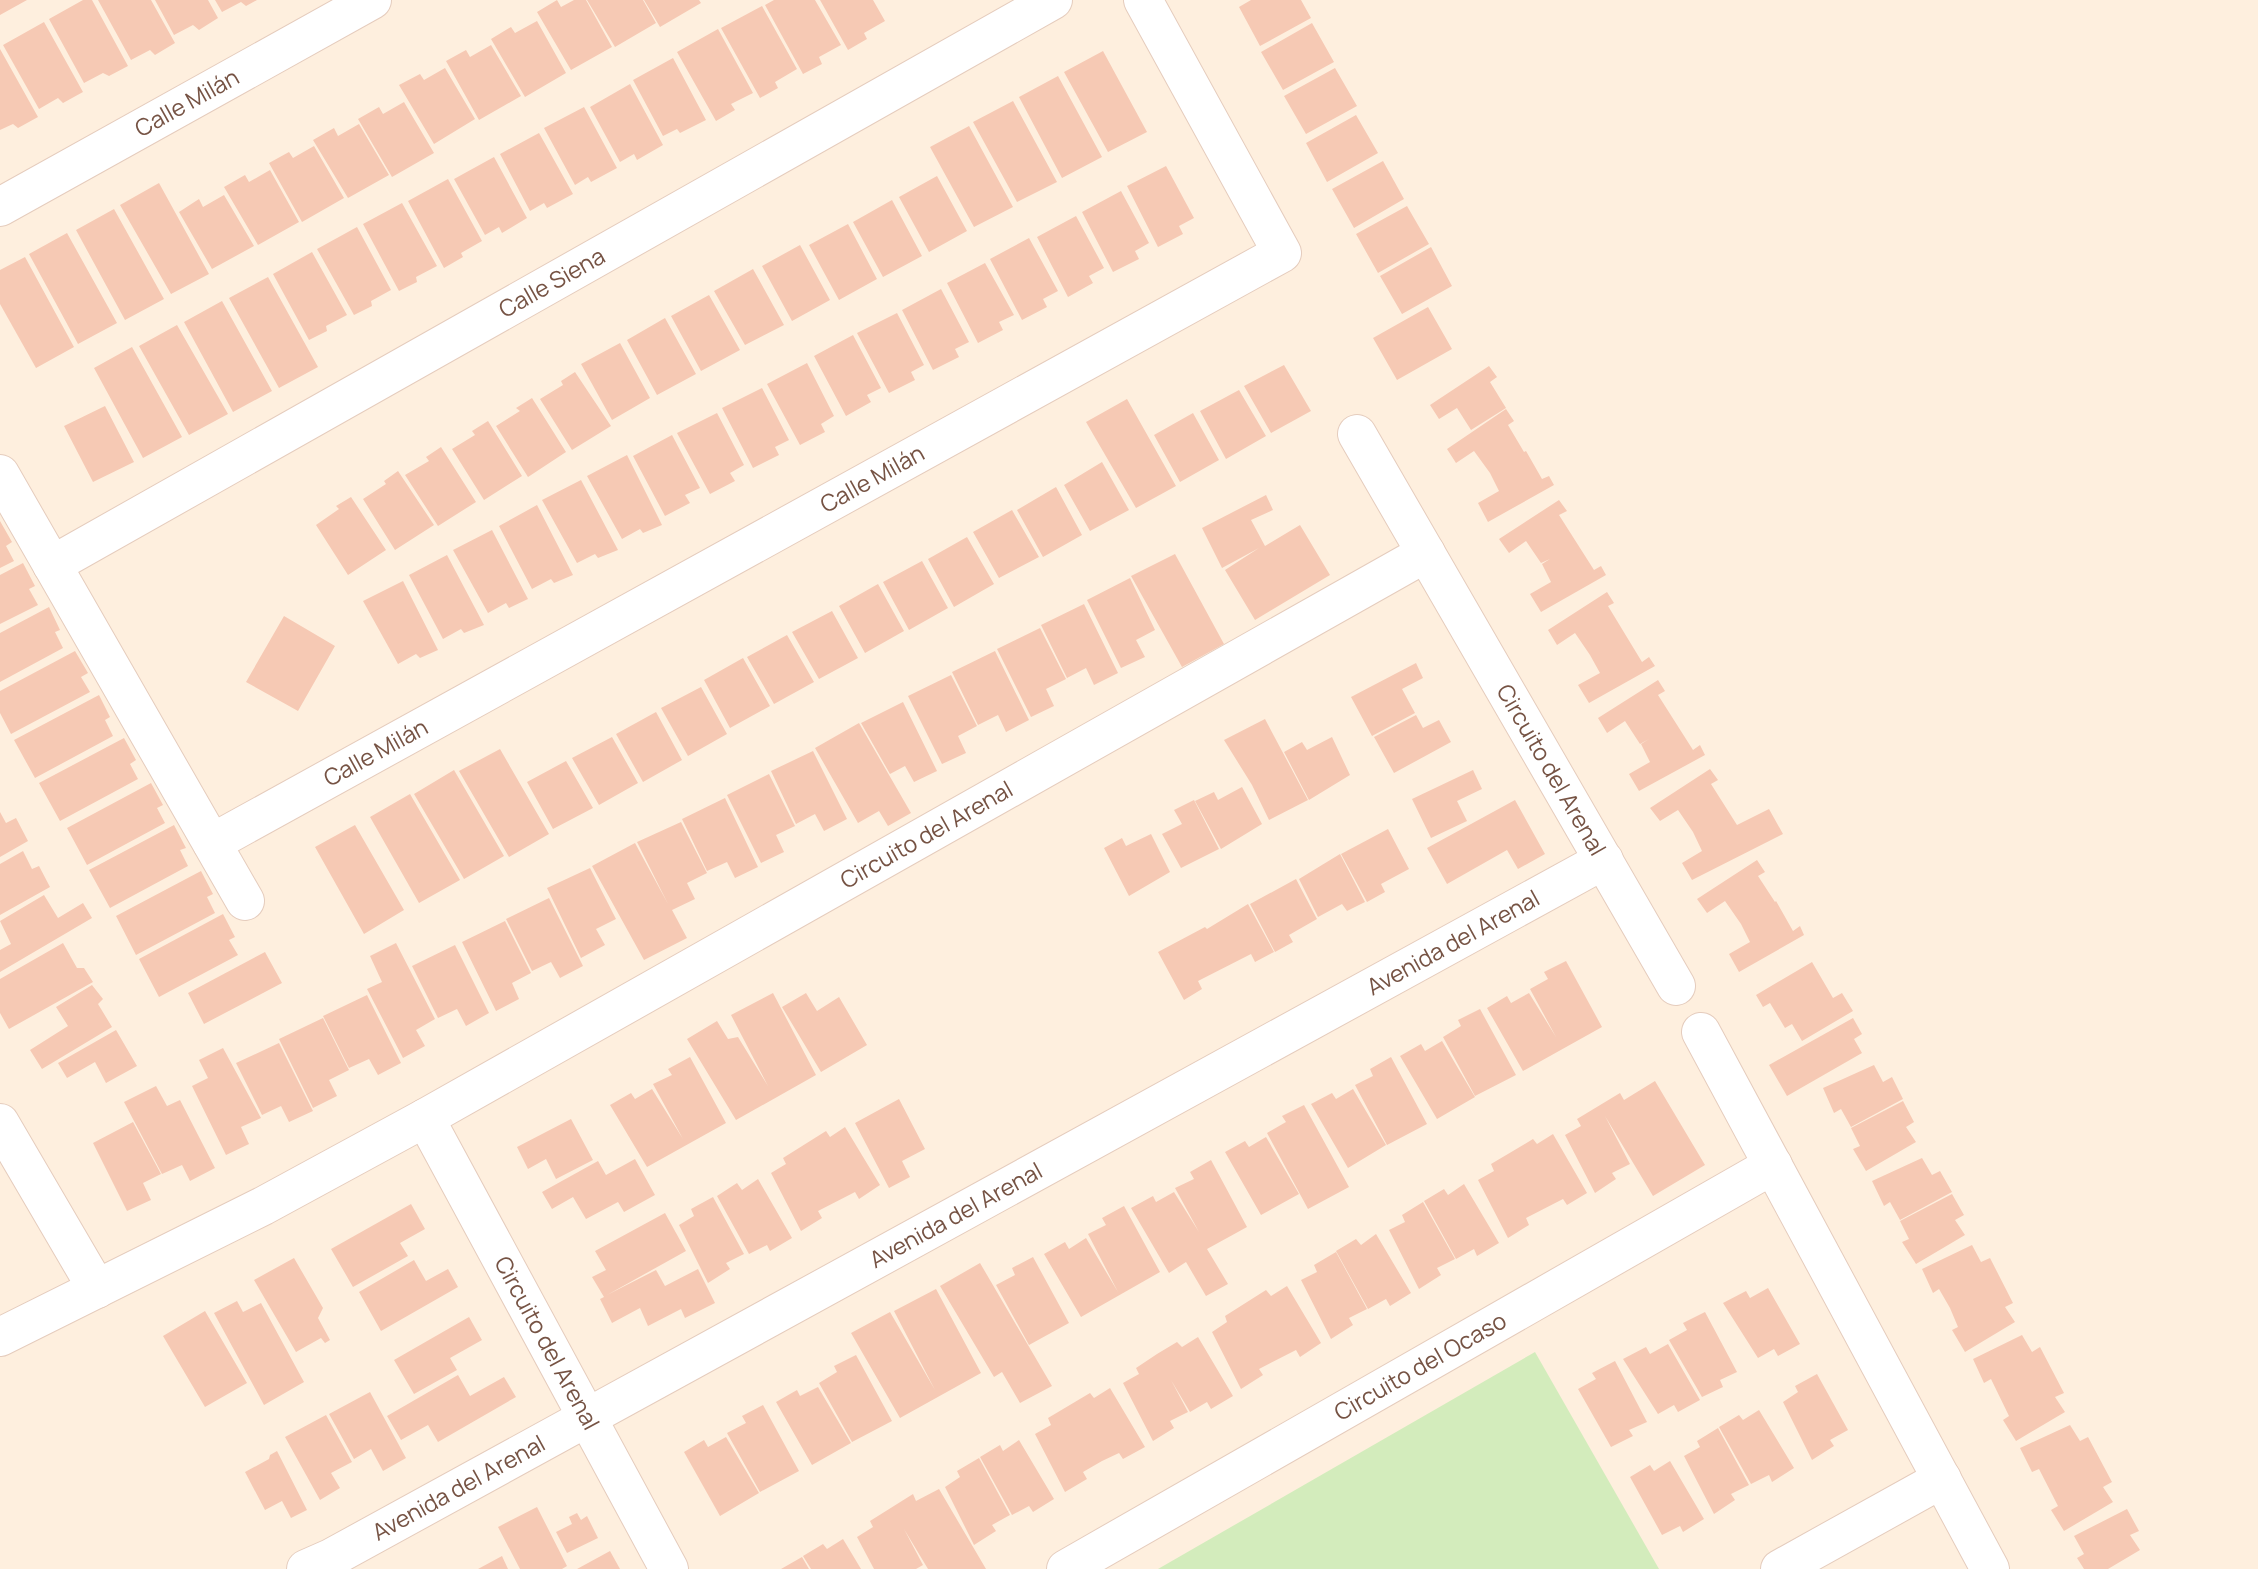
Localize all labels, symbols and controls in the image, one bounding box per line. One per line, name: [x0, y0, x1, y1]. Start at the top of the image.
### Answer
street label: Calle Milán: [129, 60, 244, 144]
street label: Calle Siena: [492, 239, 610, 325]
street label: Calle Milán: [814, 436, 930, 520]
street label: Circuito del Arenal: [1490, 678, 1614, 861]
street label: Calle Milán: [317, 710, 433, 794]
street label: Circuito del Arenal: [834, 773, 1018, 896]
street label: Avenida del Arenal: [1360, 882, 1545, 1002]
street label: Avenida del Arenal: [863, 1154, 1048, 1275]
street label: Circuito del Arenal: [488, 1250, 608, 1435]
street label: Circuito del Ocaso: [1328, 1304, 1512, 1428]
street label: Avenida del Arenal: [366, 1427, 550, 1547]

